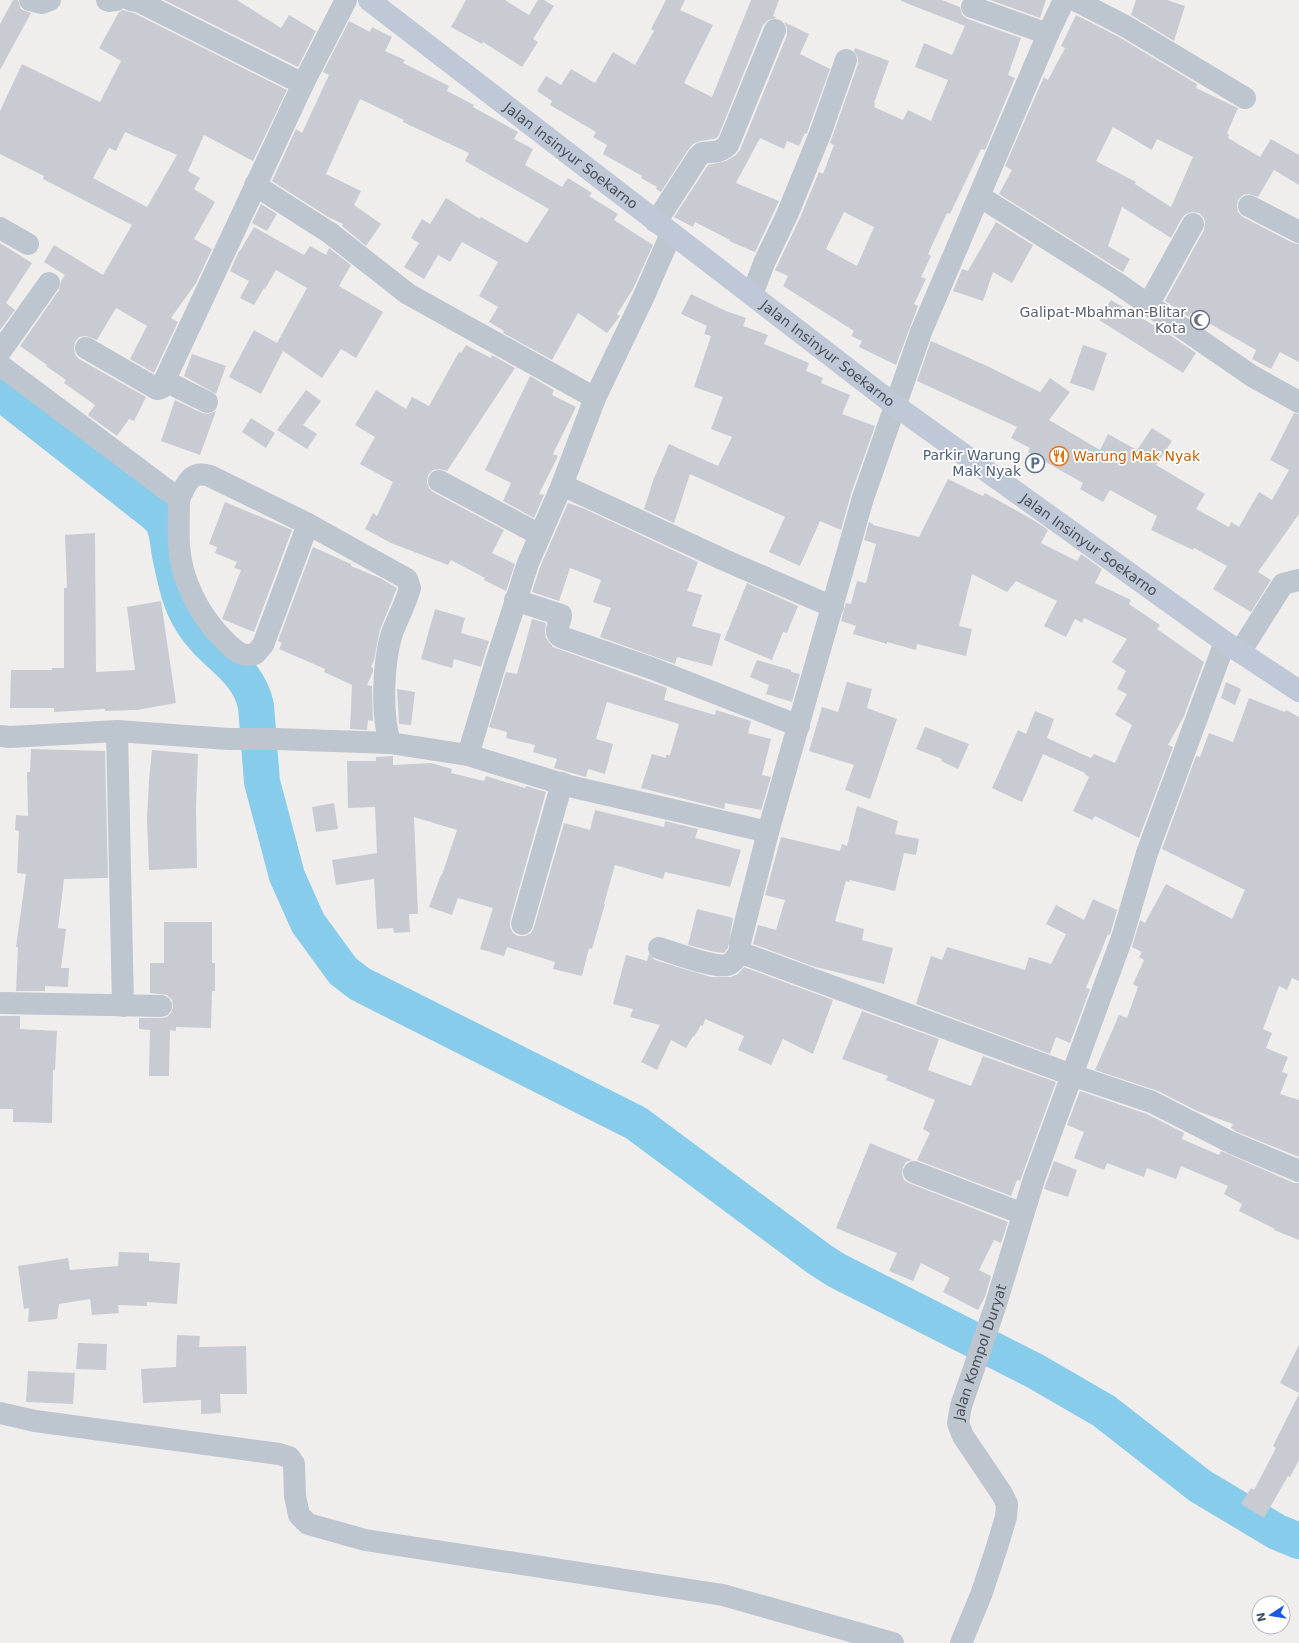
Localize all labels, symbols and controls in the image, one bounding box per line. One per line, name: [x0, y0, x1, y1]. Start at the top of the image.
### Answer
street label: Jalan Insinyur Soekarno: [500, 98, 641, 212]
street label: Jalan Insinyur Soekarno: [757, 296, 898, 410]
place label: Galipat-Mbahman-Blitar Kota: [1020, 304, 1186, 336]
mosque icon: Galipat-Mbahman-Blitar Kota: [1189, 309, 1211, 331]
restaurant icon: Warung Mak Nyak: [1048, 445, 1070, 467]
place label: Parkir Warung Mak Nyak: [923, 447, 1022, 479]
place label: Warung Mak Nyak: [1073, 448, 1201, 464]
parking icon: Parkir Warung Mak Nyak: [1024, 452, 1046, 474]
street label: Jalan Insinyur Soekarno: [1017, 490, 1161, 599]
street label: Jalan Kompol Duryat: [950, 1282, 1010, 1423]
north arrow: [1251, 1595, 1291, 1635]
text: N: [1254, 1611, 1269, 1623]

